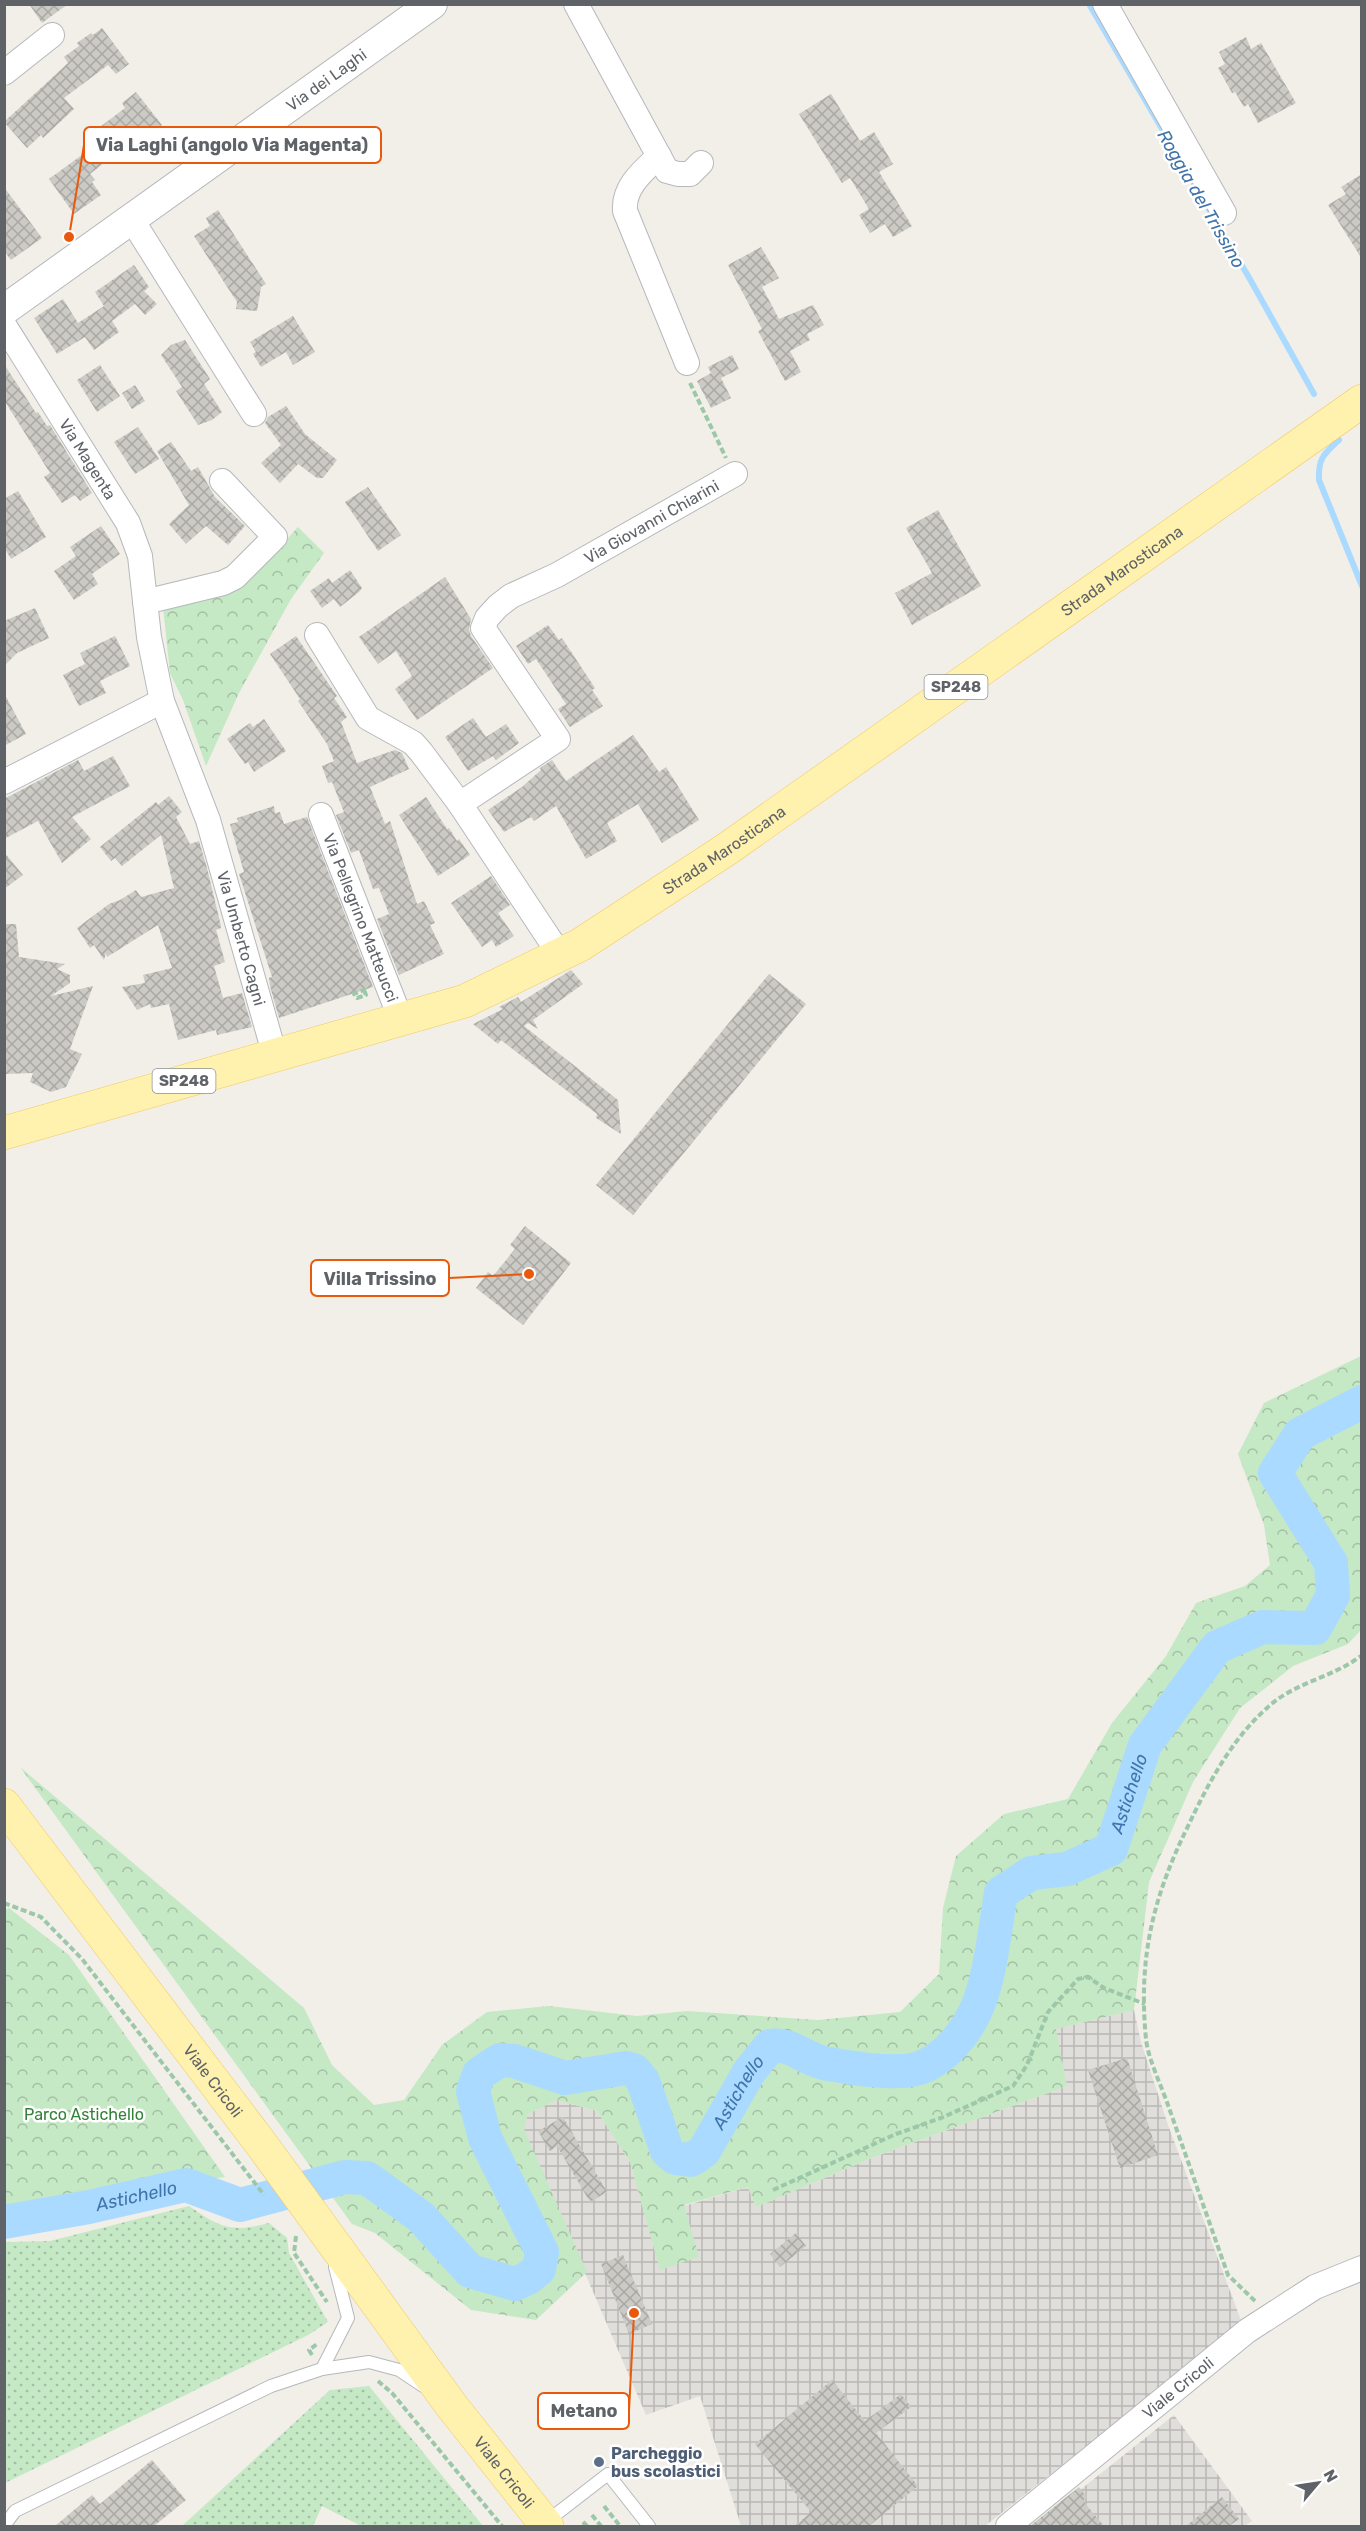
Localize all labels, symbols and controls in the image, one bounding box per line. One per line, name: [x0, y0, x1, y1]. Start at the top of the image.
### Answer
street label: Via dei Laghi: [282, 45, 370, 115]
water label: Roggia del Trissino: [1152, 126, 1250, 272]
callout: Via Laghi (angolo Via Magenta): [84, 127, 381, 163]
text: Via Laghi (angolo Via Magenta): [96, 134, 368, 156]
street label: Via Magenta: [55, 415, 120, 503]
street label: Via Giovanni Chiarini: [581, 476, 722, 567]
street label: Strada Marosticana: [1057, 521, 1186, 620]
road number: SP248: [924, 675, 988, 699]
street label: Strada Marosticana: [659, 801, 789, 898]
street label: Via Pellegrino Matteucci: [320, 830, 402, 1005]
street label: Via Umberto Cagni: [213, 869, 270, 1008]
road number: SP248: [152, 1069, 216, 1093]
callout: Villa Trissino: [311, 1260, 449, 1296]
text: Villa Trissino: [323, 1268, 437, 1290]
water label: Astichello: [1106, 1751, 1152, 1837]
street label: Viale Cricoli: [179, 2040, 247, 2121]
water label: Astichello: [707, 2051, 769, 2134]
park label: Parco Astichello: [24, 2105, 144, 2124]
water label: Astichello: [93, 2176, 179, 2216]
street label: Viale Cricoli: [1138, 2353, 1217, 2422]
callout: Metano: [538, 2393, 629, 2429]
text: Metano: [550, 2400, 618, 2422]
street label: Viale Cricoli: [470, 2432, 539, 2512]
place label: Parcheggio bus scolastici: [611, 2444, 721, 2481]
north arrow: [1288, 2453, 1348, 2513]
marker: Parcheggio bus scolastici: [592, 2455, 606, 2469]
text: N: [1320, 2466, 1342, 2486]

